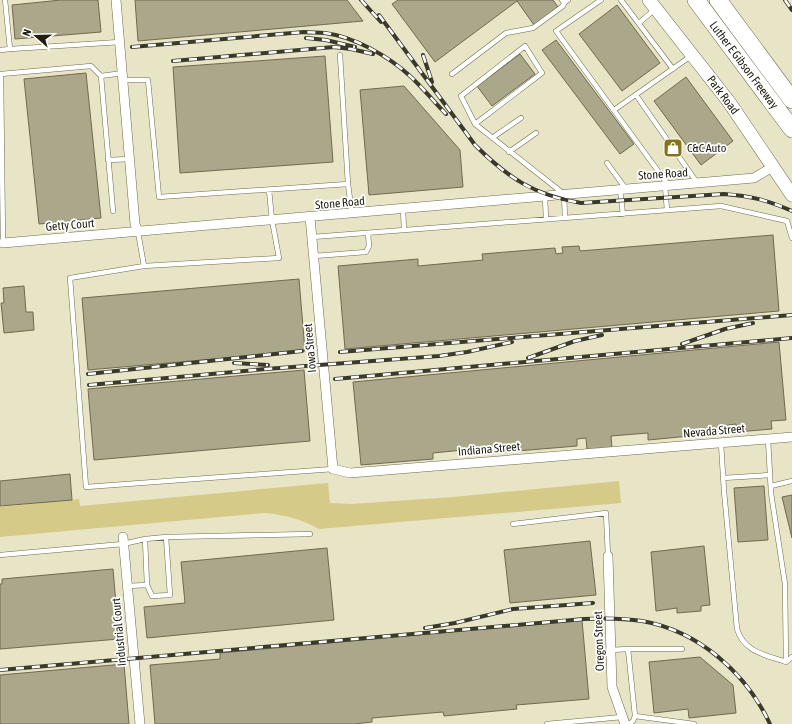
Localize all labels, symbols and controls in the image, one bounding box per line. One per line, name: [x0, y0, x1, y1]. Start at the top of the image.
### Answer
north arrow: [16, 16, 56, 56]
street label: Luther E Gibson Freeway: [707, 19, 781, 111]
text: N: [20, 27, 33, 38]
street label: Park Road: [704, 73, 742, 117]
shop icon: C&C Auto: [662, 137, 684, 159]
place label: C&C Auto: [687, 141, 727, 155]
street label: Stone Road: [638, 165, 688, 183]
street label: Stone Road: [315, 194, 365, 212]
street label: Getty Court: [45, 216, 96, 234]
street label: Iowa Street: [301, 322, 319, 373]
street label: Nevada Street: [682, 421, 746, 441]
street label: Indiana Street: [457, 439, 521, 459]
street label: Industrial Court: [109, 597, 129, 667]
street label: Oregon Street: [591, 610, 607, 671]

